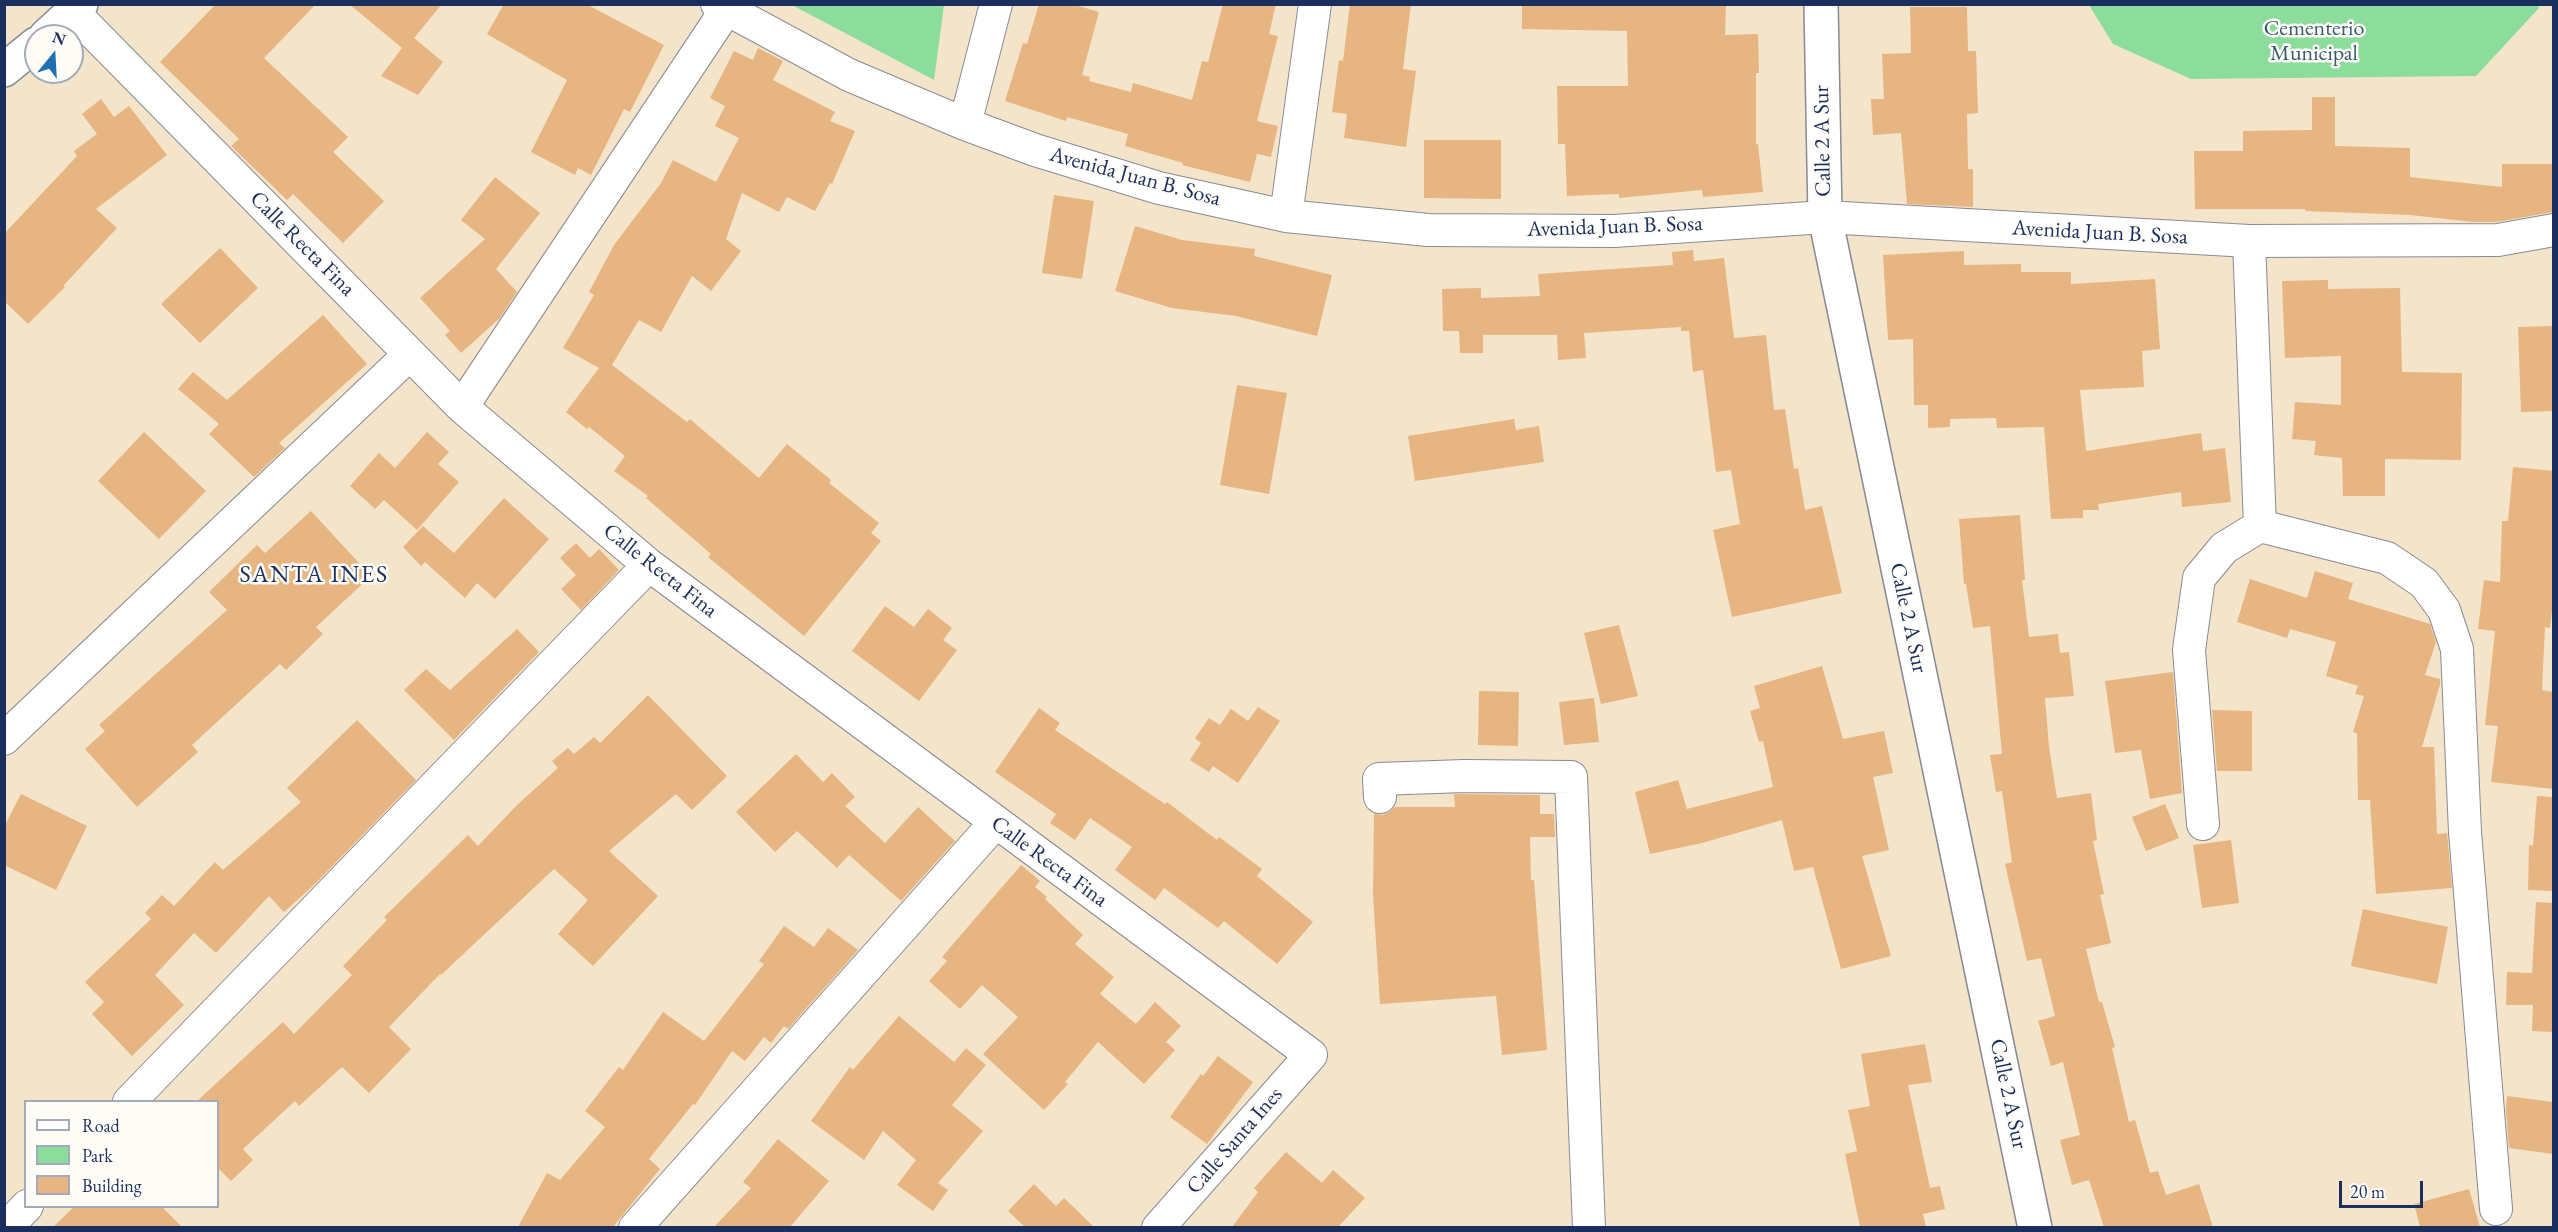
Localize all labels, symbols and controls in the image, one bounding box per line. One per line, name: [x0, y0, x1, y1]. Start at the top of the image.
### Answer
park label: Cementerio Municipal: [2264, 16, 2364, 68]
north arrow: [24, 24, 84, 84]
text: N: [50, 26, 68, 50]
street label: Calle 2 A Sur: [1809, 85, 1837, 197]
street label: Avenida Juan B. Sosa: [1047, 141, 1223, 213]
street label: Calle Recta Fina: [244, 186, 360, 302]
street label: Avenida Juan B. Sosa: [1527, 211, 1703, 243]
street label: Avenida Juan B. Sosa: [2011, 215, 2189, 251]
street label: Calle Recta Fina: [597, 518, 723, 624]
district label: SANTA INES: [239, 561, 389, 589]
street label: Calle 2 A Sur: [1883, 561, 1933, 675]
street label: Calle Recta Fina: [985, 811, 1113, 913]
street label: Calle 2 A Sur: [1983, 1037, 2033, 1151]
street label: Calle Santa Ines: [1181, 1082, 1289, 1200]
legend: [24, 1100, 219, 1208]
text: Road: [82, 1114, 120, 1137]
text: Park: [82, 1144, 113, 1167]
scale bar: [2342, 1169, 2426, 1207]
text: Building: [82, 1174, 142, 1197]
text: 20 m: [2350, 1180, 2385, 1203]

